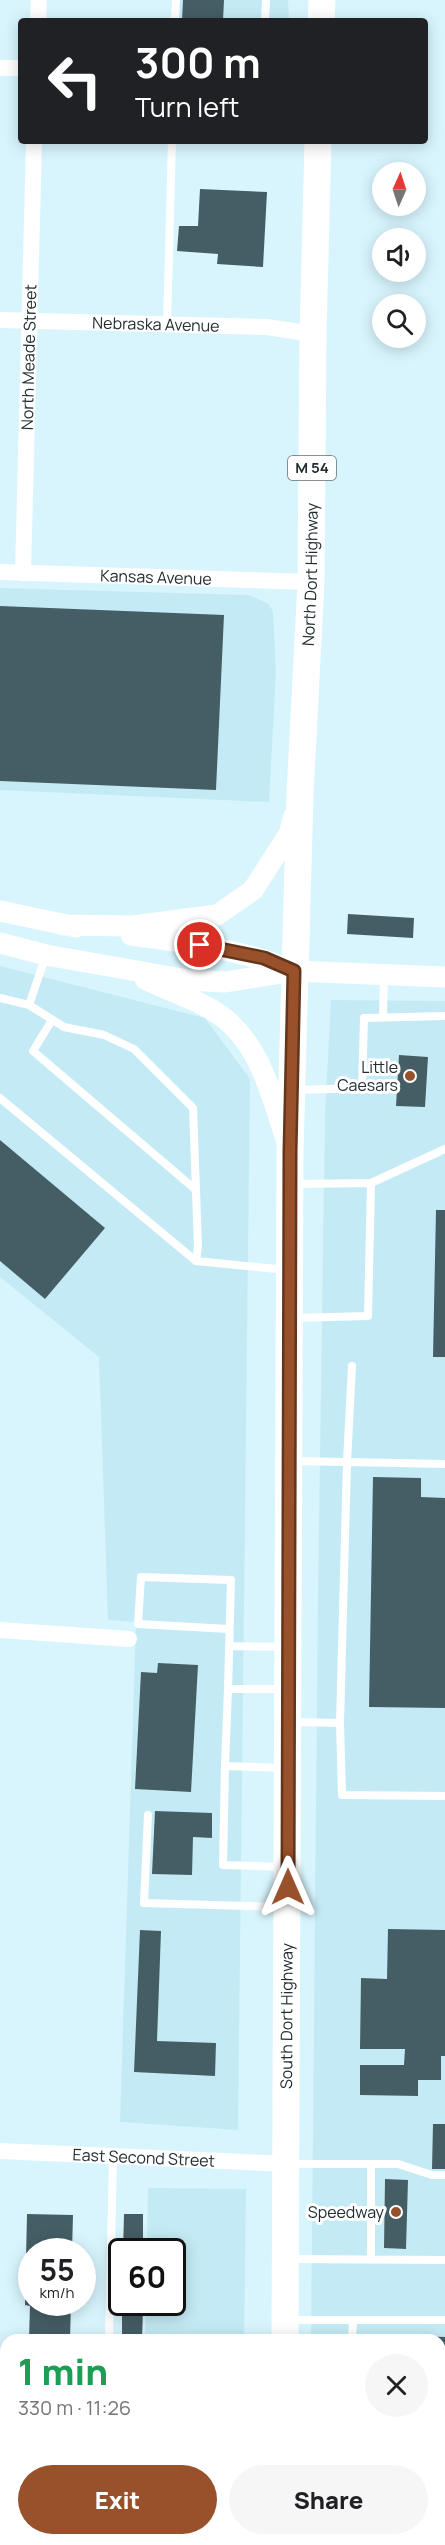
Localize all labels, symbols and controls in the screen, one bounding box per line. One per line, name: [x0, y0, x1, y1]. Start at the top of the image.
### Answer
text: 300 m: [135, 33, 261, 91]
icon: left: [36, 42, 114, 120]
text: Turn left: [135, 88, 239, 125]
north arrow: [372, 162, 426, 216]
map controls: [372, 162, 426, 348]
button: sound: [372, 228, 426, 282]
street label: North Meade Street: [16, 284, 41, 430]
button: search: [372, 294, 426, 348]
street label: Nebraska Avenue: [92, 311, 220, 337]
road number: M 54: [288, 456, 336, 480]
street label: North Dort Highway: [297, 502, 323, 647]
street label: Kansas Avenue: [100, 564, 212, 590]
pin: [174, 919, 225, 970]
icon: arrive: [183, 928, 216, 961]
place label: Little Caesars: [337, 1056, 398, 1096]
marker: Little Caesars: [403, 1069, 417, 1083]
position arrow: [256, 1855, 320, 1919]
street label: South Dort Highway: [275, 1942, 298, 2089]
street label: East Second Street: [72, 2143, 216, 2172]
place label: Speedway: [308, 2201, 385, 2223]
marker: Speedway: [389, 2205, 403, 2219]
speed limit sign: 60: [108, 2238, 186, 2316]
text: 55: [39, 2249, 75, 2290]
text: km/h: [40, 2282, 74, 2303]
text: 1 min: [18, 2347, 108, 2396]
button: close: [365, 2354, 428, 2417]
text: 330 m · 11:26: [18, 2394, 131, 2421]
button: Exit: [18, 2465, 217, 2534]
button: Share: [229, 2465, 428, 2534]

